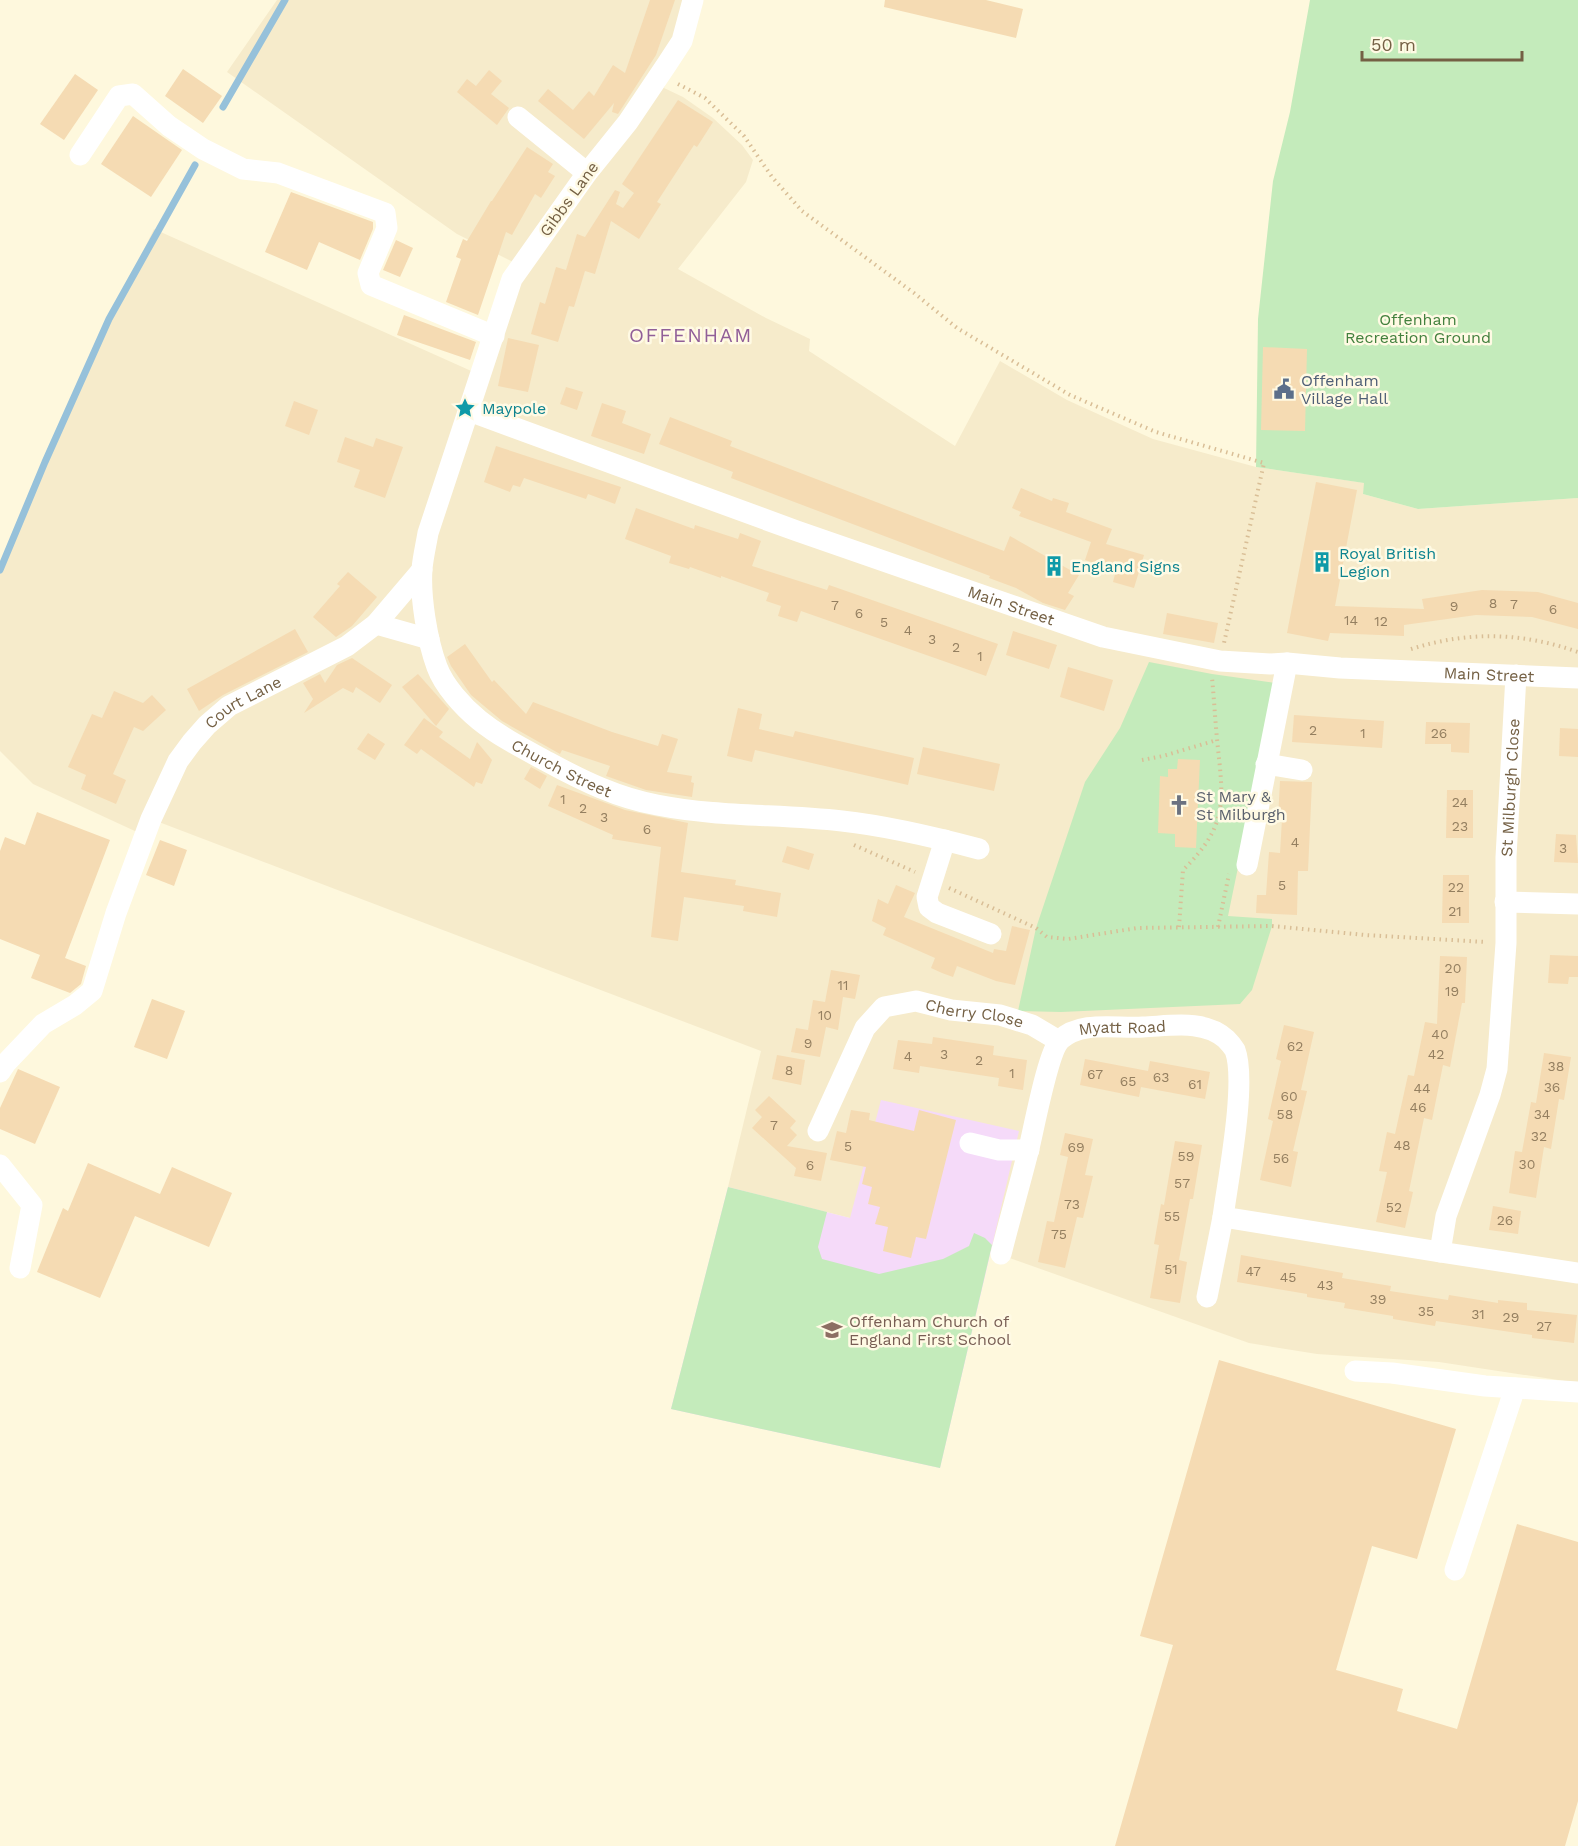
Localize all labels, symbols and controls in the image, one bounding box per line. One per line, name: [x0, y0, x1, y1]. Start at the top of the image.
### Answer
scale bar: [1362, 24, 1522, 62]
text: 50 m: [1371, 34, 1416, 55]
street label: Gibbs Lane: [536, 158, 602, 240]
park label: Offenham Recreation Ground: [1345, 310, 1491, 347]
district label: OFFENHAM: [629, 323, 753, 347]
place label: Offenham Village Hall: [1301, 371, 1388, 408]
public building icon: Offenham Village Hall: [1272, 377, 1296, 401]
place icon: Maypole: [453, 396, 477, 420]
place label: Maypole: [482, 399, 546, 418]
place label: Royal British Legion: [1339, 544, 1436, 581]
building icon: Royal British Legion: [1310, 550, 1334, 574]
building icon: England Signs: [1042, 554, 1066, 578]
place label: England Signs: [1071, 557, 1180, 576]
street label: Main Street: [965, 581, 1057, 629]
house number: 8: [1489, 595, 1497, 611]
house number: 7: [1510, 596, 1518, 612]
house number: 7: [831, 597, 839, 613]
house number: 9: [1450, 598, 1458, 614]
house number: 6: [1549, 601, 1557, 617]
house number: 6: [855, 605, 863, 621]
house number: 14: [1344, 612, 1358, 628]
house number: 12: [1374, 613, 1388, 629]
house number: 5: [880, 614, 888, 630]
house number: 4: [904, 622, 912, 638]
house number: 3: [928, 631, 936, 647]
house number: 2: [952, 639, 960, 655]
house number: 1: [977, 648, 983, 664]
street label: Main Street: [1443, 663, 1535, 686]
street label: Court Lane: [201, 672, 284, 732]
street label: St Milburgh Close: [1497, 718, 1523, 857]
house number: 2: [1309, 722, 1317, 738]
house number: 1: [1360, 725, 1366, 741]
house number: 26: [1431, 725, 1447, 741]
street label: Church Street: [508, 735, 615, 801]
place label: St Mary & St Milburgh: [1196, 787, 1286, 824]
house number: 1: [560, 791, 566, 807]
church icon: St Mary & St Milburgh: [1167, 793, 1191, 817]
house number: 24: [1452, 794, 1468, 810]
house number: 2: [579, 800, 587, 816]
house number: 3: [600, 809, 608, 825]
house number: 23: [1452, 818, 1468, 834]
house number: 6: [643, 821, 651, 837]
house number: 4: [1291, 834, 1299, 850]
house number: 3: [1559, 840, 1567, 856]
house number: 5: [1278, 877, 1286, 893]
house number: 22: [1448, 879, 1464, 895]
house number: 21: [1448, 903, 1462, 919]
house number: 20: [1445, 960, 1461, 976]
house number: 11: [838, 977, 848, 993]
house number: 19: [1445, 983, 1459, 999]
street label: Cherry Close: [923, 994, 1026, 1031]
house number: 10: [818, 1007, 832, 1023]
street label: Myatt Road: [1077, 1016, 1167, 1039]
house number: 40: [1431, 1026, 1449, 1042]
house number: 9: [804, 1035, 812, 1051]
house number: 62: [1287, 1038, 1303, 1054]
house number: 3: [940, 1046, 948, 1062]
house number: 42: [1428, 1046, 1444, 1062]
house number: 4: [904, 1048, 912, 1064]
house number: 2: [975, 1052, 983, 1068]
house number: 38: [1548, 1058, 1564, 1074]
house number: 8: [785, 1062, 793, 1078]
house number: 1: [1009, 1065, 1015, 1081]
house number: 67: [1087, 1066, 1103, 1082]
house number: 63: [1153, 1069, 1169, 1085]
house number: 65: [1120, 1073, 1136, 1089]
house number: 61: [1188, 1076, 1202, 1092]
house number: 36: [1544, 1079, 1560, 1095]
house number: 44: [1413, 1080, 1431, 1096]
house number: 60: [1280, 1088, 1298, 1104]
house number: 46: [1409, 1099, 1427, 1115]
house number: 58: [1277, 1106, 1293, 1122]
house number: 34: [1534, 1106, 1550, 1122]
house number: 7: [770, 1117, 778, 1133]
house number: 32: [1531, 1128, 1547, 1144]
house number: 48: [1393, 1137, 1411, 1153]
house number: 5: [844, 1138, 852, 1154]
house number: 69: [1067, 1139, 1085, 1155]
house number: 59: [1178, 1148, 1194, 1164]
house number: 56: [1273, 1150, 1289, 1166]
house number: 30: [1519, 1156, 1535, 1172]
house number: 6: [806, 1157, 814, 1173]
house number: 57: [1174, 1175, 1190, 1191]
house number: 73: [1064, 1196, 1080, 1212]
house number: 52: [1386, 1199, 1402, 1215]
house number: 55: [1164, 1208, 1180, 1224]
house number: 26: [1497, 1212, 1513, 1228]
house number: 75: [1051, 1226, 1067, 1242]
house number: 51: [1164, 1261, 1178, 1277]
house number: 47: [1245, 1263, 1261, 1279]
house number: 45: [1280, 1269, 1296, 1285]
house number: 43: [1317, 1277, 1333, 1293]
house number: 39: [1370, 1291, 1386, 1307]
house number: 35: [1418, 1303, 1434, 1319]
house number: 31: [1471, 1306, 1485, 1322]
house number: 29: [1503, 1309, 1519, 1325]
place label: Offenham Church of England First School: [849, 1312, 1011, 1349]
school or university icon: Offenham Church of England First School: [820, 1318, 844, 1342]
house number: 27: [1536, 1318, 1552, 1334]

